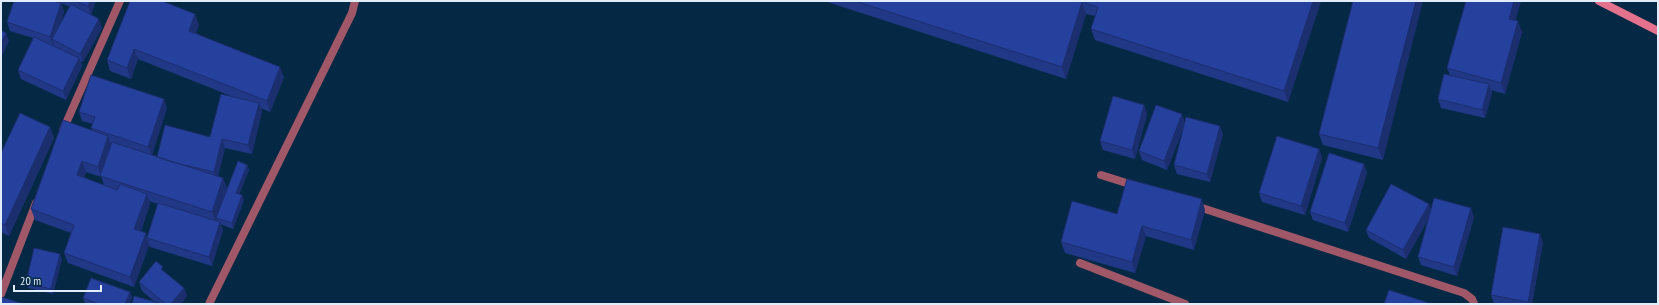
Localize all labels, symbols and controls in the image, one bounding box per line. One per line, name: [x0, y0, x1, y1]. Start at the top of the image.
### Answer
scale bar: [14, 267, 101, 293]
text: 20 m: [20, 273, 41, 288]

